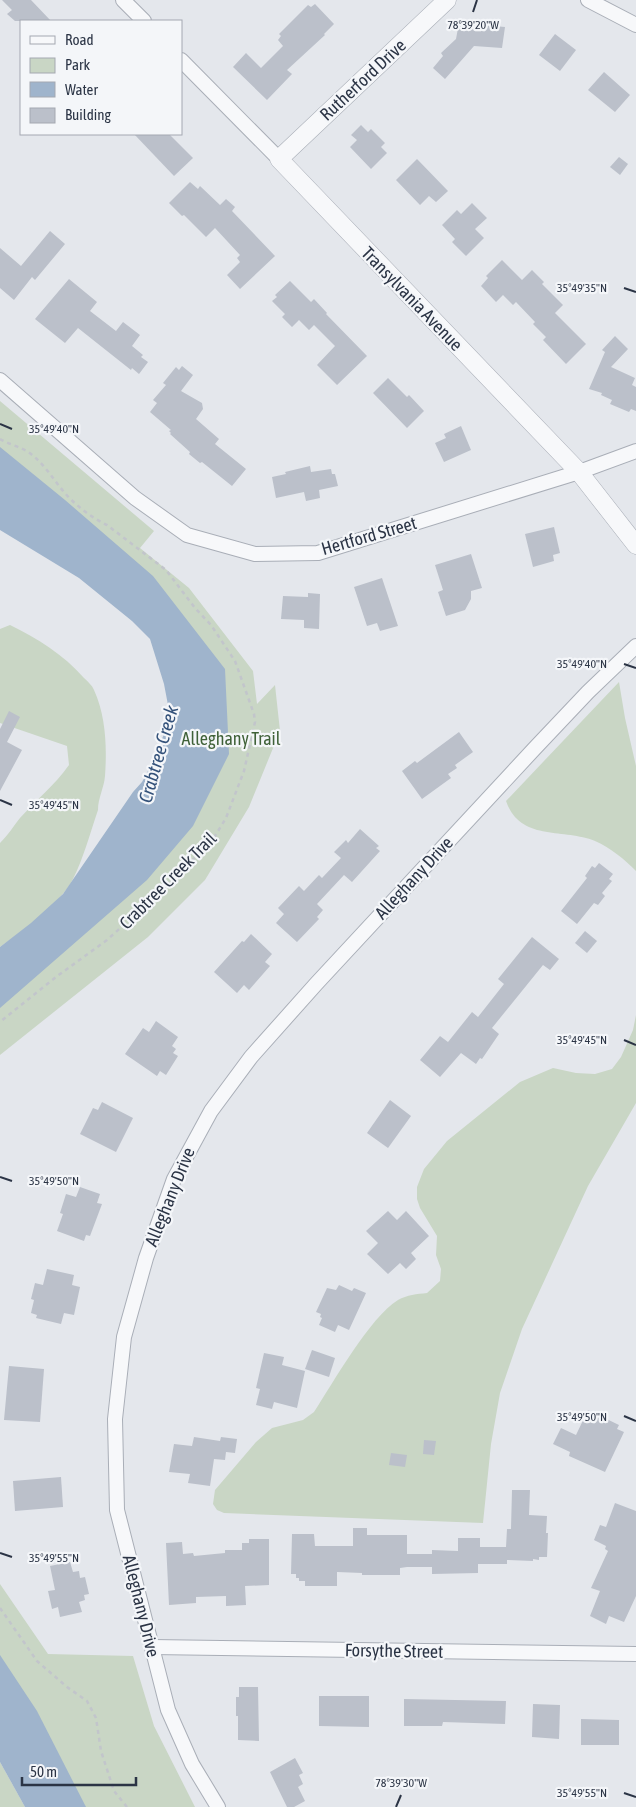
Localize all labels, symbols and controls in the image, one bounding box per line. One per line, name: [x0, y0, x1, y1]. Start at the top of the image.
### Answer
text: 78°39'20"W: [447, 18, 499, 32]
legend: [20, 20, 182, 135]
text: Road: [65, 31, 94, 48]
street label: Rutherford Drive: [315, 35, 410, 125]
text: Park: [65, 56, 90, 73]
text: Water: [65, 81, 98, 98]
text: Building: [65, 106, 111, 123]
street label: Transylvania Avenue: [357, 242, 467, 355]
text: 35°49'35"N: [557, 281, 607, 295]
text: 35°49'40"N: [29, 422, 79, 436]
street label: Hertford Street: [319, 512, 419, 559]
text: 35°49'40"N: [557, 657, 607, 671]
water label: Crabtree Creek: [134, 702, 183, 805]
park label: Alleghany Trail: [182, 728, 281, 749]
text: 35°49'45"N: [29, 798, 79, 812]
street label: Crabtree Creek Trail: [115, 828, 221, 933]
street label: Alleghany Drive: [370, 832, 457, 923]
text: 35°49'45"N: [557, 1033, 607, 1047]
street label: Alleghany Drive: [140, 1144, 199, 1249]
text: 35°49'50"N: [29, 1174, 79, 1188]
text: 35°49'50"N: [557, 1410, 607, 1424]
text: 35°49'55"N: [29, 1551, 79, 1565]
street label: Alleghany Drive: [119, 1553, 164, 1659]
street label: Forsythe Street: [345, 1639, 443, 1662]
scale bar: [22, 1754, 136, 1786]
text: 50 m: [30, 1763, 57, 1780]
text: 78°39'30"W: [375, 1776, 427, 1790]
text: 35°49'55"N: [557, 1786, 607, 1800]

